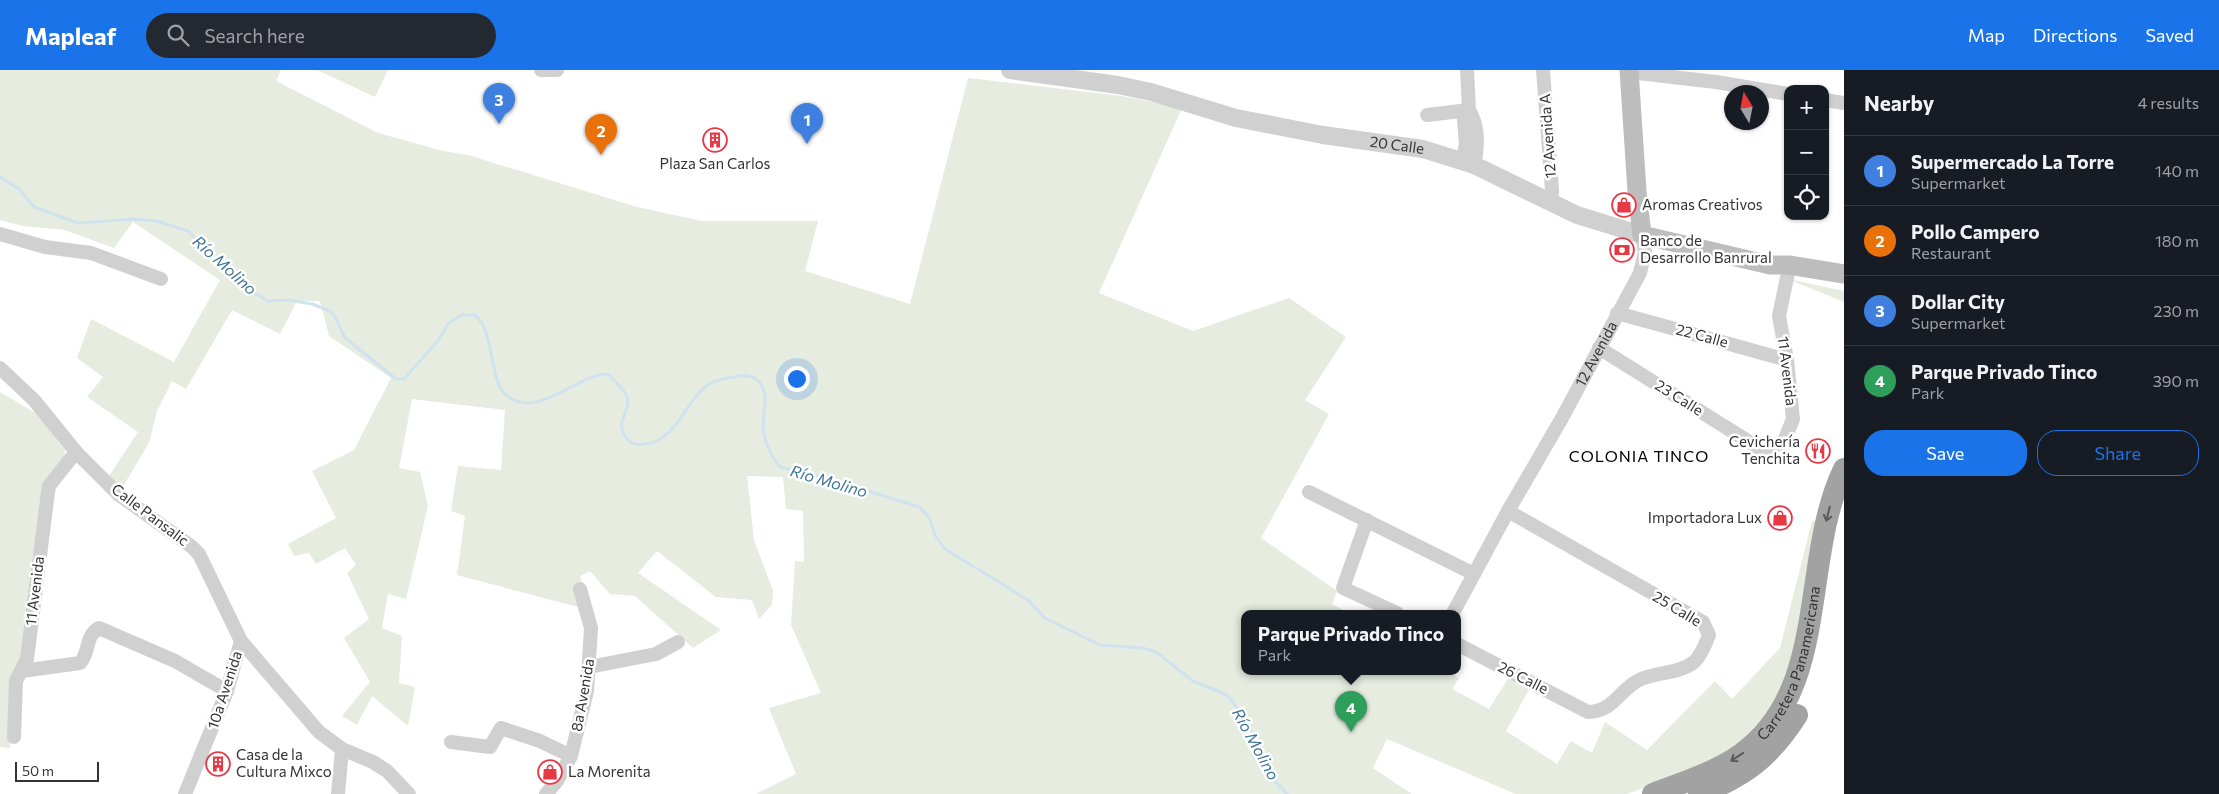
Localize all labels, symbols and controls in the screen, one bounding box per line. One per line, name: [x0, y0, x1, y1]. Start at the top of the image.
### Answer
search box: [146, 13, 496, 58]
text: Mapleaf: [25, 21, 116, 50]
icon: search: [164, 21, 192, 49]
text: Search here: [204, 24, 305, 47]
text: Map: [1968, 24, 2005, 46]
text: Directions: [2033, 24, 2117, 46]
text: Saved: [2145, 24, 2194, 46]
pin: 3: [483, 83, 515, 124]
north arrow: [1724, 85, 1769, 130]
map controls: [1784, 85, 1829, 220]
button: +: [1784, 85, 1829, 130]
text: Nearby: [1864, 90, 1934, 115]
street label: 12 Avenida A: [1535, 93, 1559, 179]
text: 4 results: [2138, 93, 2199, 112]
pin: 1: [791, 103, 823, 144]
pin: 2: [585, 114, 617, 155]
building icon: Plaza San Carlos: [702, 127, 728, 153]
button: −: [1784, 130, 1829, 175]
street label: 20 Calle: [1369, 132, 1425, 157]
text: Supermercado La Torre: [1911, 150, 2114, 173]
place label: Plaza San Carlos: [660, 154, 771, 172]
text: 1: [1876, 161, 1884, 180]
text: 140 m: [2155, 161, 2199, 180]
text: Supermarket: [1911, 173, 2006, 192]
button: locate: [1784, 175, 1829, 220]
shop icon: Aromas Creativos: [1611, 192, 1637, 218]
place label: Aromas Creativos: [1642, 195, 1763, 213]
text: Pollo Campero: [1911, 220, 2040, 243]
water label: Río Molino: [190, 231, 261, 298]
place label: Banco de Desarrollo Banrural: [1640, 231, 1772, 266]
text: 2: [1875, 231, 1885, 250]
text: 180 m: [2155, 231, 2199, 250]
bank icon: Banco de Desarrollo Banrural: [1609, 237, 1635, 263]
text: Restaurant: [1911, 243, 1991, 262]
text: Dollar City: [1911, 290, 2005, 313]
text: 3: [1875, 301, 1885, 320]
text: 230 m: [2154, 301, 2199, 320]
text: Supermarket: [1911, 313, 2006, 332]
street label: 12 Avenida: [1571, 318, 1620, 389]
street label: 22 Calle: [1674, 319, 1730, 351]
street label: 11 Avenida: [1775, 335, 1801, 407]
text: Parque Privado Tinco: [1911, 360, 2097, 383]
your location: [784, 366, 810, 392]
text: 4: [1875, 371, 1885, 390]
text: 390 m: [2153, 371, 2199, 390]
street label: 23 Calle: [1652, 375, 1707, 419]
text: Park: [1911, 383, 1944, 402]
button: Save: [1864, 430, 2027, 476]
button: Share: [2037, 430, 2199, 476]
place label: Cevichería Tenchita: [1729, 432, 1800, 467]
restaurant icon: Cevichería Tenchita: [1805, 438, 1831, 464]
district label: COLONIA TINCO: [1569, 446, 1709, 465]
water label: Río Molino: [788, 460, 870, 501]
street label: Calle Pansalic: [108, 479, 193, 549]
shop icon: Importadora Lux: [1767, 505, 1793, 531]
one-way arrow: [1823, 506, 1832, 522]
place label: Importadora Lux: [1648, 508, 1762, 526]
street label: 11 Avenida: [21, 555, 47, 627]
street label: Carretera Panamericana: [1753, 585, 1823, 743]
street label: 25 Calle: [1650, 587, 1705, 630]
popup: [1241, 610, 1461, 675]
text: Parque Privado Tinco: [1258, 622, 1444, 645]
text: Park: [1258, 645, 1291, 664]
street label: 10a Avenida: [203, 648, 245, 731]
street label: 8a Avenida: [567, 657, 597, 733]
street label: 26 Calle: [1495, 657, 1552, 697]
pin: 4: [1335, 691, 1367, 732]
water label: Río Molino: [1229, 705, 1284, 783]
place label: Casa de la Cultura Mixco: [236, 745, 332, 780]
building icon: Casa de la Cultura Mixco: [205, 751, 231, 777]
one-way arrow: [1730, 751, 1744, 762]
scale bar: [15, 759, 99, 782]
shop icon: La Morenita: [537, 759, 563, 785]
text: 50 m: [22, 762, 54, 779]
place label: La Morenita: [568, 762, 651, 780]

